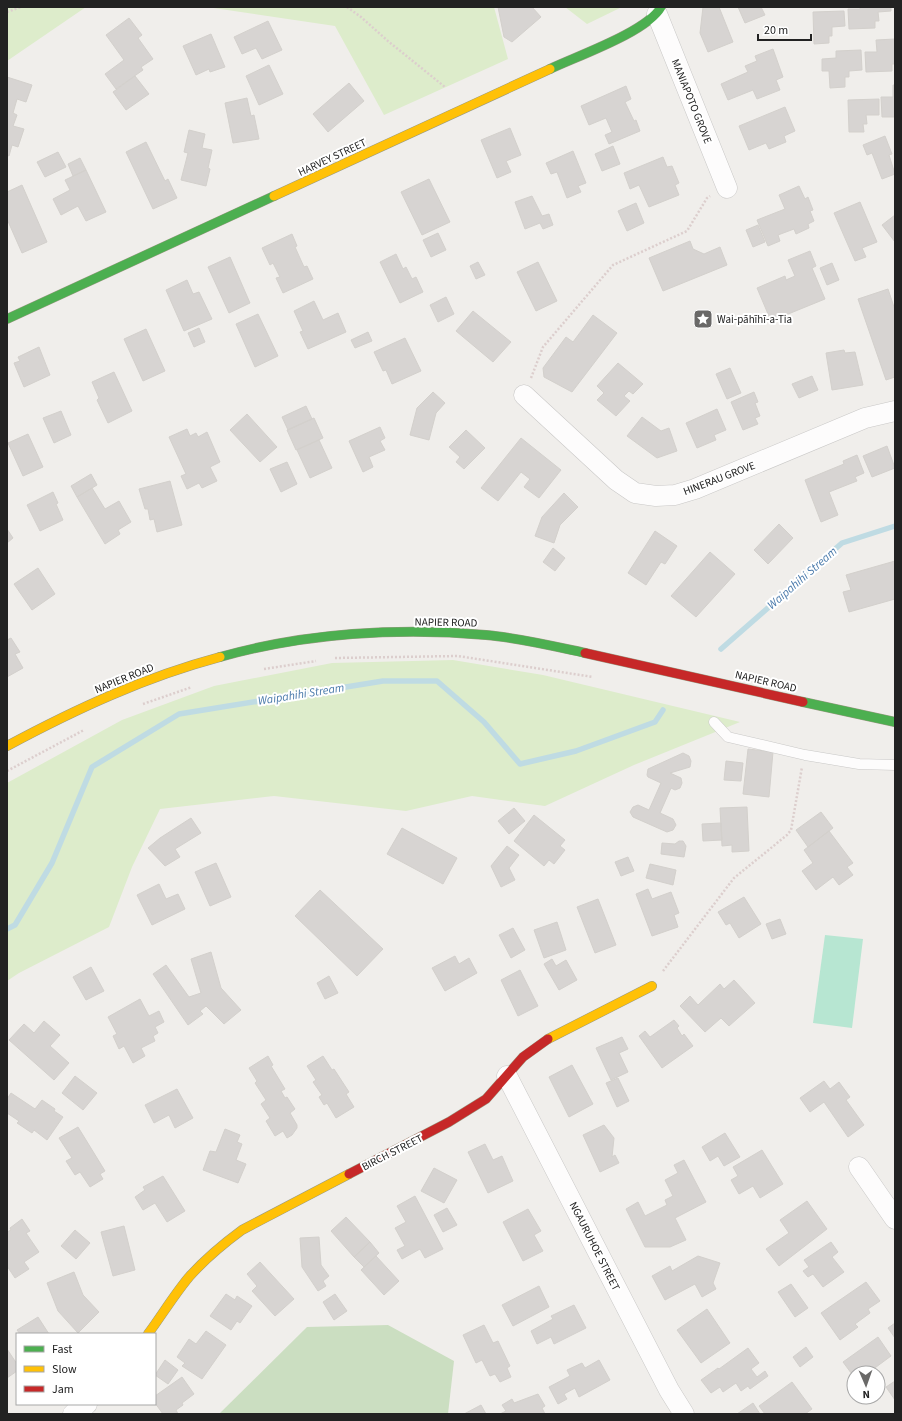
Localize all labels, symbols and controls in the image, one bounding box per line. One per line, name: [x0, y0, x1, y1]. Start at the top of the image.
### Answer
scale bar: [758, 16, 811, 42]
text: 20 m: [764, 22, 788, 39]
street label: MANIAPOTO GROVE: [668, 57, 715, 146]
street label: HARVEY STREET: [296, 135, 369, 180]
place icon: Wai-pāhīhī-a-Tia: [692, 308, 714, 330]
place label: Wai-pāhīhī-a-Tia: [717, 312, 792, 327]
street label: HINERAU GROVE: [681, 458, 758, 499]
water label: Waipahihi Stream: [764, 543, 841, 613]
street label: NAPIER ROAD: [415, 614, 478, 631]
street label: NAPIER ROAD: [92, 660, 156, 697]
street label: NAPIER ROAD: [734, 667, 798, 696]
water label: Waipahihi Stream: [257, 679, 346, 710]
street label: BIRCH STREET: [359, 1131, 425, 1174]
street label: NGAURUHOE STREET: [566, 1199, 624, 1293]
legend: [16, 1333, 156, 1405]
text: Fast: [52, 1341, 72, 1358]
text: Slow: [52, 1361, 77, 1378]
north arrow: [846, 1365, 886, 1405]
text: Jam: [52, 1381, 74, 1398]
text: N: [862, 1387, 870, 1402]

